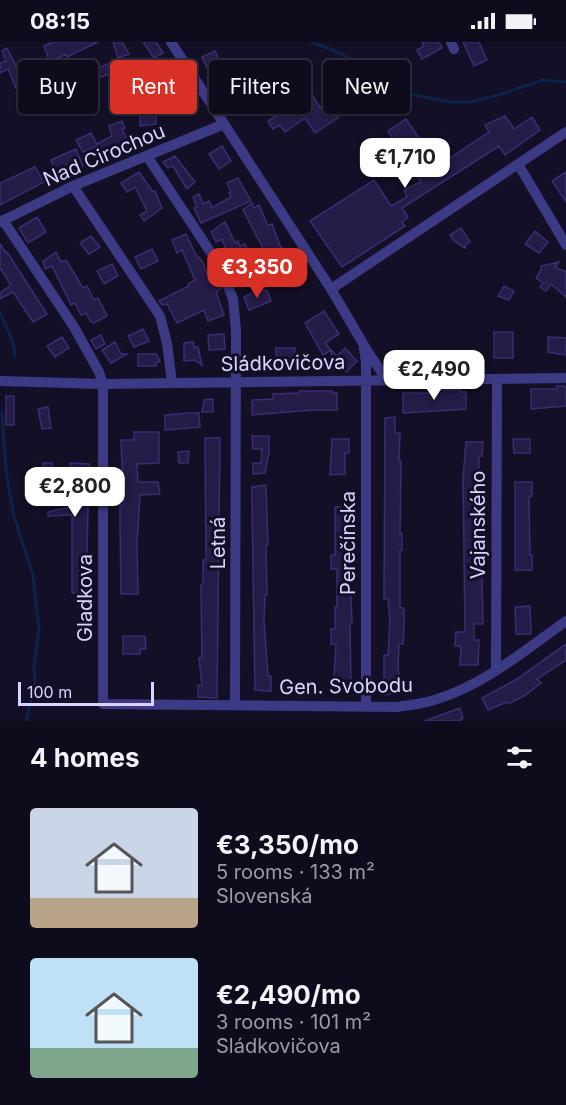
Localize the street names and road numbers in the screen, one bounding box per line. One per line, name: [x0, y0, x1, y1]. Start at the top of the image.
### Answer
street label: Nad Cirochou: [40, 119, 168, 191]
street label: Sládkovičova: [220, 350, 346, 376]
street label: Vajanského: [466, 471, 490, 579]
street label: Perečínska: [336, 491, 360, 595]
street label: Letná: [206, 517, 230, 569]
street label: Gladkova: [73, 554, 97, 642]
street label: Gen. Svobodu: [279, 673, 413, 699]

